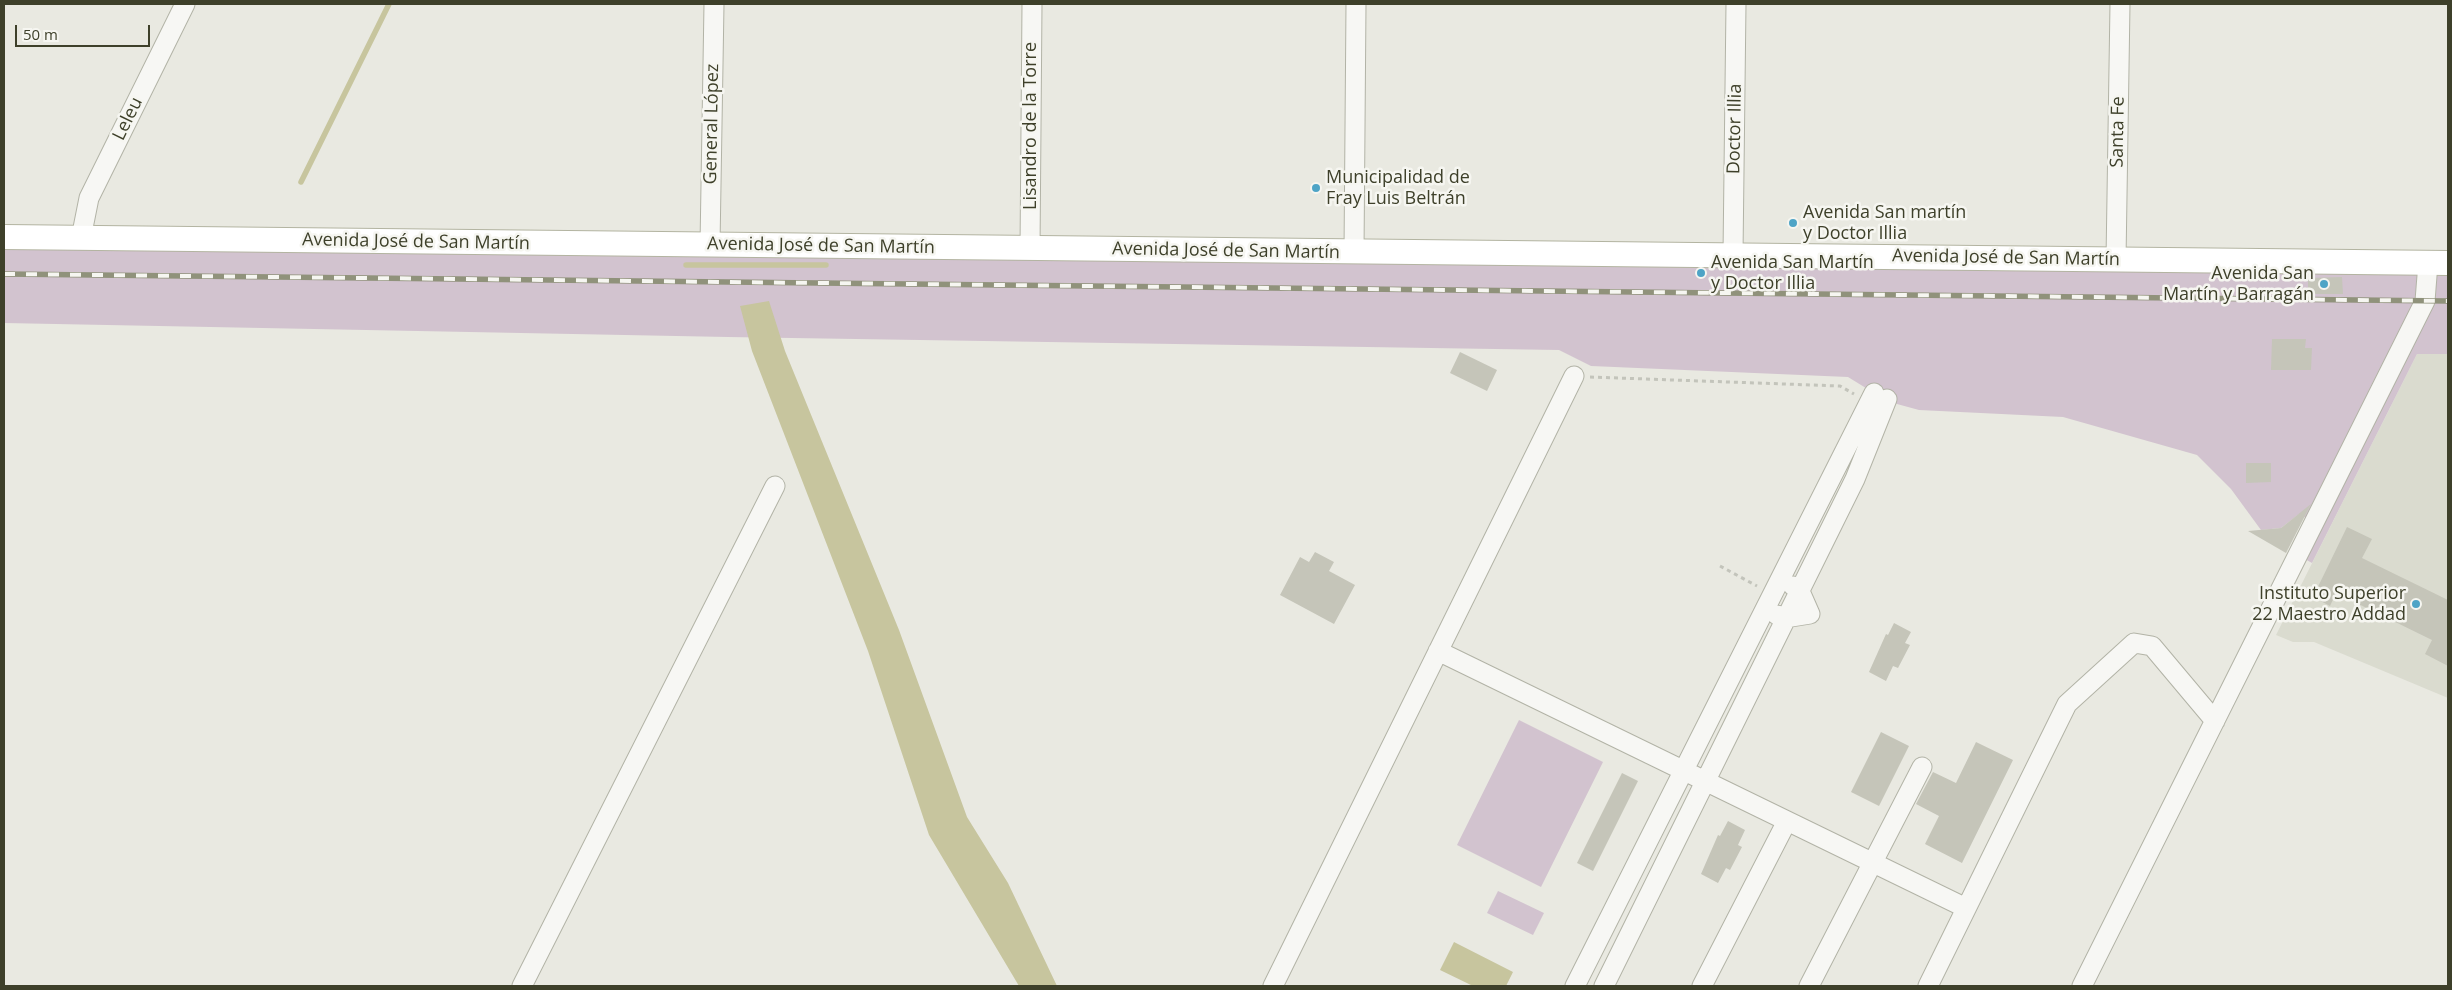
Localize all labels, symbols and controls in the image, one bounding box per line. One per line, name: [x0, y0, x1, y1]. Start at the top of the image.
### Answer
scale bar: [18, 15, 152, 47]
text: 50 m: [23, 24, 58, 44]
street label: Lisandro de la Torre: [1020, 42, 1042, 210]
street label: General López: [700, 63, 724, 185]
street label: Doctor Illia: [1723, 84, 1747, 174]
street label: Leleu: [108, 94, 148, 144]
street label: Santa Fe: [2107, 96, 2129, 168]
place label: Municipalidad de Fray Luis Beltrán: [1326, 167, 1470, 210]
marker: Municipalidad de Fray Luis Beltrán: [1310, 182, 1322, 194]
place label: Avenida San martín y Doctor Illia: [1803, 202, 1966, 244]
marker: Avenida San martín y Doctor Illia: [1787, 217, 1799, 229]
street label: Avenida José de San Martín: [302, 229, 530, 255]
street label: Avenida José de San Martín: [707, 233, 935, 259]
street label: Avenida José de San Martín: [1112, 238, 1340, 264]
street label: Avenida José de San Martín: [1892, 245, 2120, 271]
place label: Avenida San Martín y Doctor Illia: [1711, 252, 1874, 294]
place label: Avenida San Martín y Barragán: [2163, 263, 2314, 306]
marker: Avenida San Martín y Doctor Illia: [1695, 267, 1707, 279]
marker: Avenida San Martín y Barragán: [2318, 278, 2330, 290]
place label: Instituto Superior 22 Maestro Addad: [2252, 583, 2406, 626]
marker: Instituto Superior 22 Maestro Addad: [2410, 598, 2422, 610]

